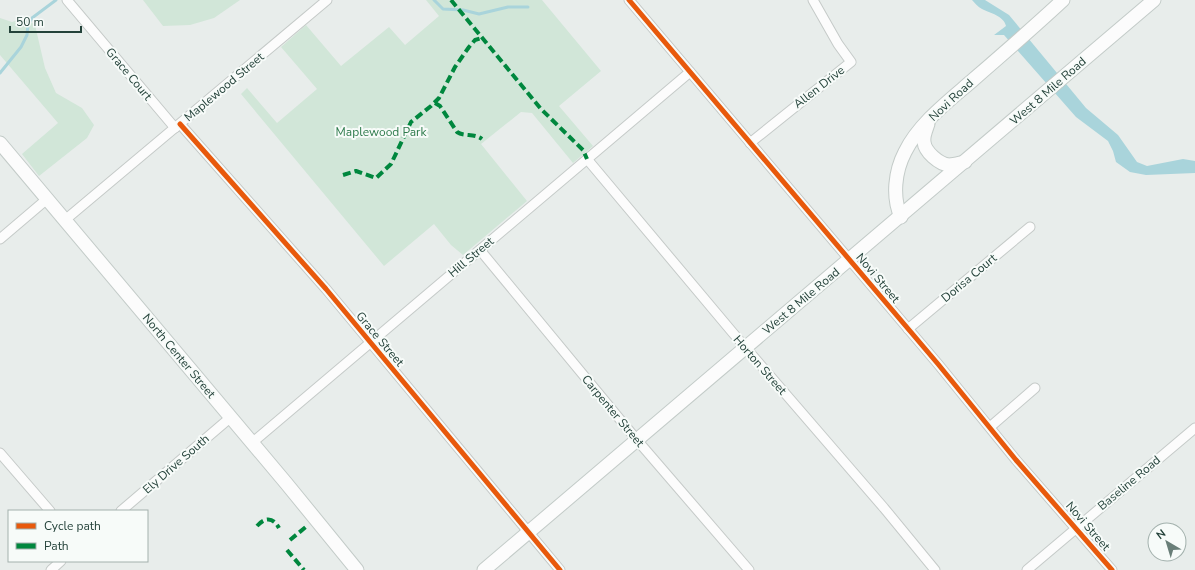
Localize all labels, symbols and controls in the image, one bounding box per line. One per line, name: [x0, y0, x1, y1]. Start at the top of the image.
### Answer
scale bar: [10, 8, 81, 34]
text: 50 m: [16, 14, 44, 30]
street label: Grace Court: [102, 44, 156, 104]
street label: Maplewood Street: [181, 48, 268, 125]
street label: West 8 Mile Road: [1006, 53, 1090, 129]
street label: Allen Drive: [790, 62, 848, 112]
street label: Novi Road: [925, 75, 977, 125]
park label: Maplewood Park: [336, 124, 427, 140]
street label: Hill Street: [445, 233, 498, 281]
street label: Novi Street: [853, 250, 904, 307]
street label: Dorisa Court: [938, 250, 1001, 306]
street label: West 8 Mile Road: [759, 264, 843, 338]
street label: Grace Street: [352, 308, 408, 370]
street label: North Center Street: [139, 310, 220, 402]
street label: Horton Street: [730, 332, 791, 399]
street label: Carpenter Street: [578, 372, 648, 451]
street label: Ely Drive South: [139, 431, 213, 497]
street label: Baseline Road: [1094, 452, 1164, 514]
street label: Novi Street: [1062, 498, 1114, 555]
legend: [8, 510, 148, 562]
text: Cycle path: [44, 518, 101, 534]
north arrow: [1147, 522, 1187, 562]
text: N: [1153, 526, 1169, 543]
text: Path: [44, 538, 69, 554]

